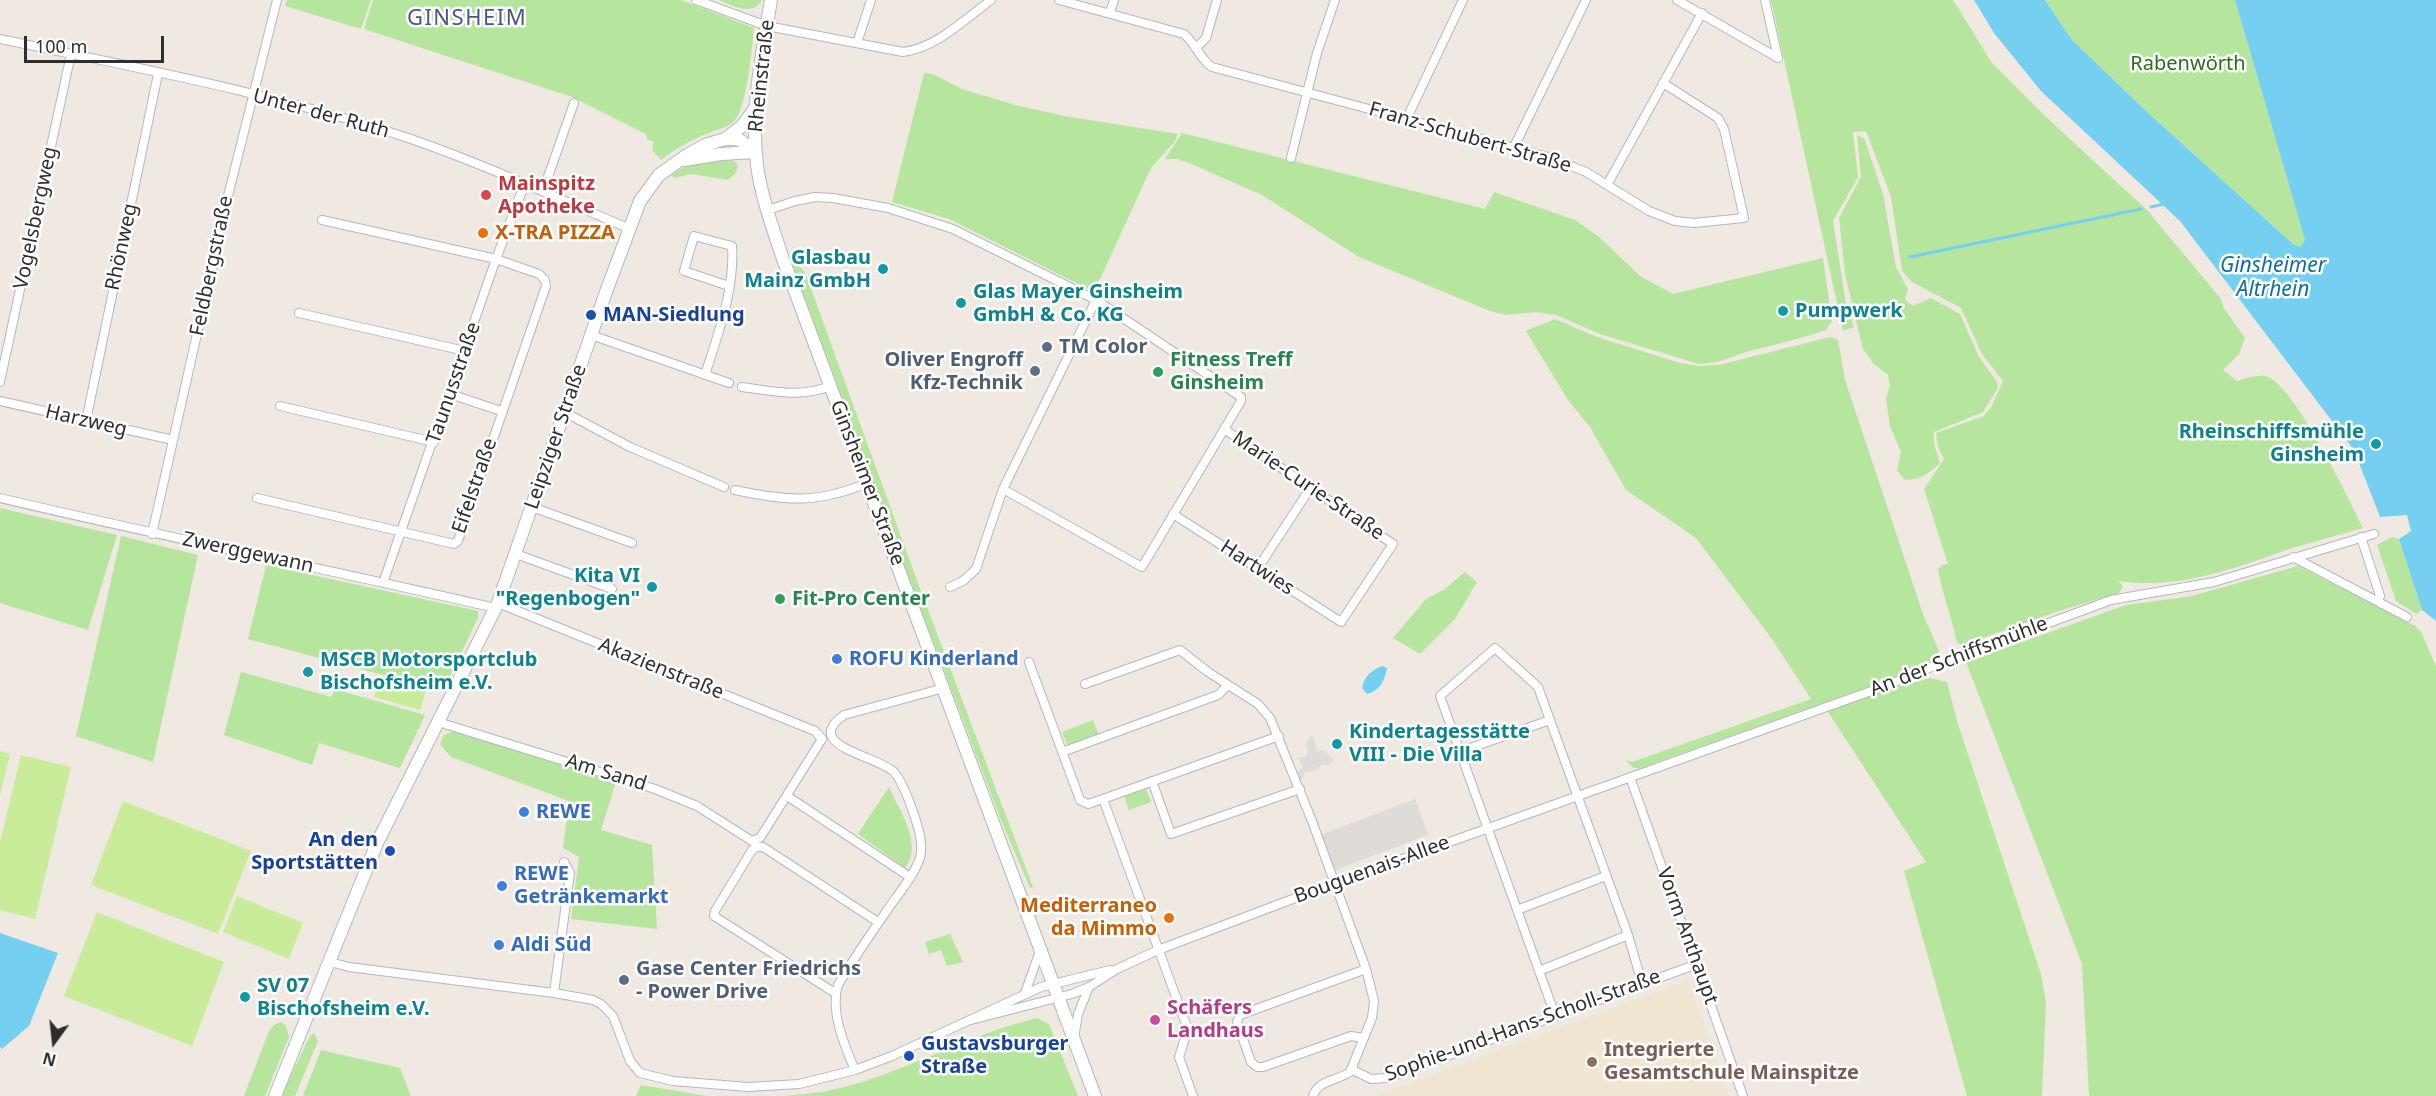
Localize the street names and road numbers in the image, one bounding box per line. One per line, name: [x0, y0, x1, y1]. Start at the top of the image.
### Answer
street label: Rheinstraße: [744, 18, 780, 134]
street label: Unter der Ruth: [250, 84, 392, 144]
street label: Franz-Schubert-Straße: [1366, 98, 1574, 178]
street label: Vogelsbergweg: [9, 144, 63, 292]
street label: Feldbergstraße: [185, 194, 239, 338]
street label: Rhönweg: [101, 201, 143, 293]
street label: Taunusstraße: [422, 319, 486, 447]
street label: Leipziger Straße: [520, 361, 592, 513]
street label: Ginsheimer Straße: [824, 397, 910, 569]
street label: Harzweg: [43, 400, 129, 442]
street label: Marie-Curie-Straße: [1228, 426, 1388, 546]
street label: Eifelstraße: [447, 435, 503, 537]
street label: Zwerggewann: [180, 527, 316, 579]
street label: Hartwies: [1216, 535, 1298, 601]
street label: An der Schiffsmühle: [1867, 612, 2051, 702]
street label: Akazienstraße: [595, 633, 727, 705]
street label: Am Sand: [563, 749, 649, 797]
street label: Bouguenais-Allee: [1291, 831, 1453, 909]
street label: Vorm Anthaupt: [1651, 864, 1723, 1008]
street label: Sophie-und-Hans-Scholl-Straße: [1382, 965, 1664, 1087]

